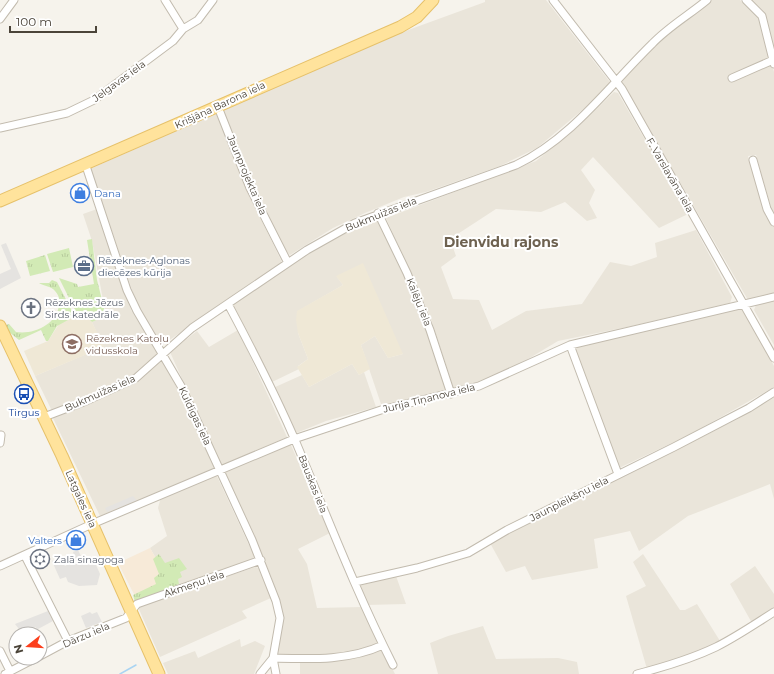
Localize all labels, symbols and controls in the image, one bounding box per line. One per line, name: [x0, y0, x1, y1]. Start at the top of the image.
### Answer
scale bar: [10, 8, 96, 34]
text: 100 m: [16, 14, 52, 29]
street label: Jelgavas iela: [89, 57, 148, 105]
street label: Krišjāņa Barona iela: [173, 78, 267, 132]
street label: Jaunprojekta iela: [224, 132, 270, 217]
street label: F. Varslavāna iela: [643, 135, 697, 215]
shop icon: Dana: [69, 182, 91, 204]
place label: Dana: [94, 187, 121, 200]
street label: Bukmuižas iela: [343, 194, 419, 234]
district label: Dienvidu rajons: [444, 233, 559, 251]
place label: Rēzeknes-Aglonas diecēzes kūrija: [98, 254, 190, 279]
office icon: Rēzeknes-Aglonas diecēzes kūrija: [73, 255, 95, 277]
street label: Kalēju iela: [403, 276, 435, 328]
place label: Rēzeknes Jēzus Sirds katedrāle: [45, 296, 123, 321]
church icon: Rēzeknes Jēzus Sirds katedrāle: [20, 297, 42, 319]
place label: Rēzeknes Katoļu vidusskola: [86, 332, 169, 357]
school or university icon: Rēzeknes Katoļu vidusskola: [61, 333, 83, 355]
street label: Bukmuižas iela: [63, 372, 137, 414]
street label: Jurija Tiņanova iela: [381, 380, 476, 416]
bus stop icon: Tirgus: [13, 383, 35, 405]
street label: Kuldīgas iela: [176, 385, 214, 447]
place label: Tirgus: [9, 406, 39, 419]
street label: Bauskas iela: [295, 453, 331, 515]
street label: Latgales iela: [62, 468, 100, 530]
street label: Jaunpleikšņu iela: [527, 474, 611, 525]
shop icon: Valters: [65, 529, 87, 551]
place label: Valters: [28, 534, 62, 547]
synagogue icon: Zalā sinagoga: [29, 548, 51, 570]
place label: Zalā sinagoga: [54, 553, 124, 566]
street label: Akmeņu iela: [162, 568, 226, 600]
street label: Dārzu iela: [60, 619, 112, 651]
north arrow: [8, 626, 48, 666]
text: N: [10, 643, 26, 655]

